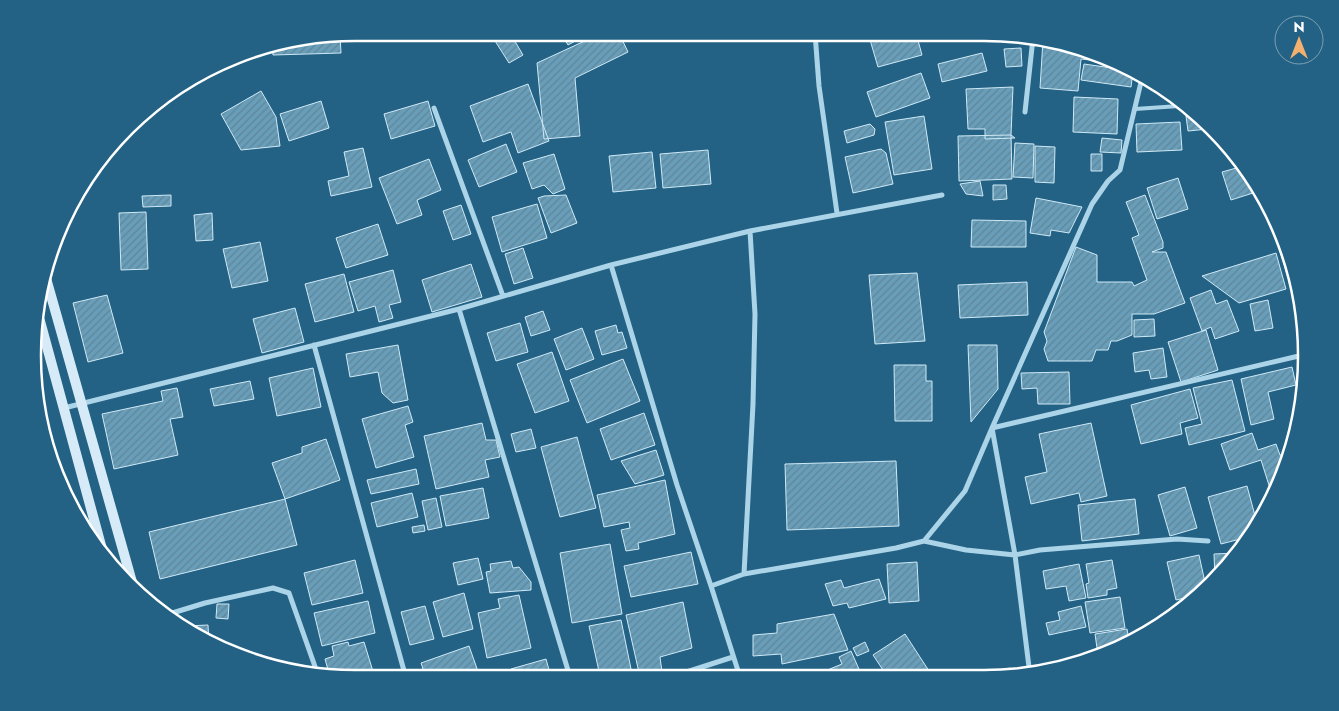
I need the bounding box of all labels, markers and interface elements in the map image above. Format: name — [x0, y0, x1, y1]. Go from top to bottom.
north arrow — [1274, 15, 1324, 65]
text: N — [1293, 17, 1305, 37]

